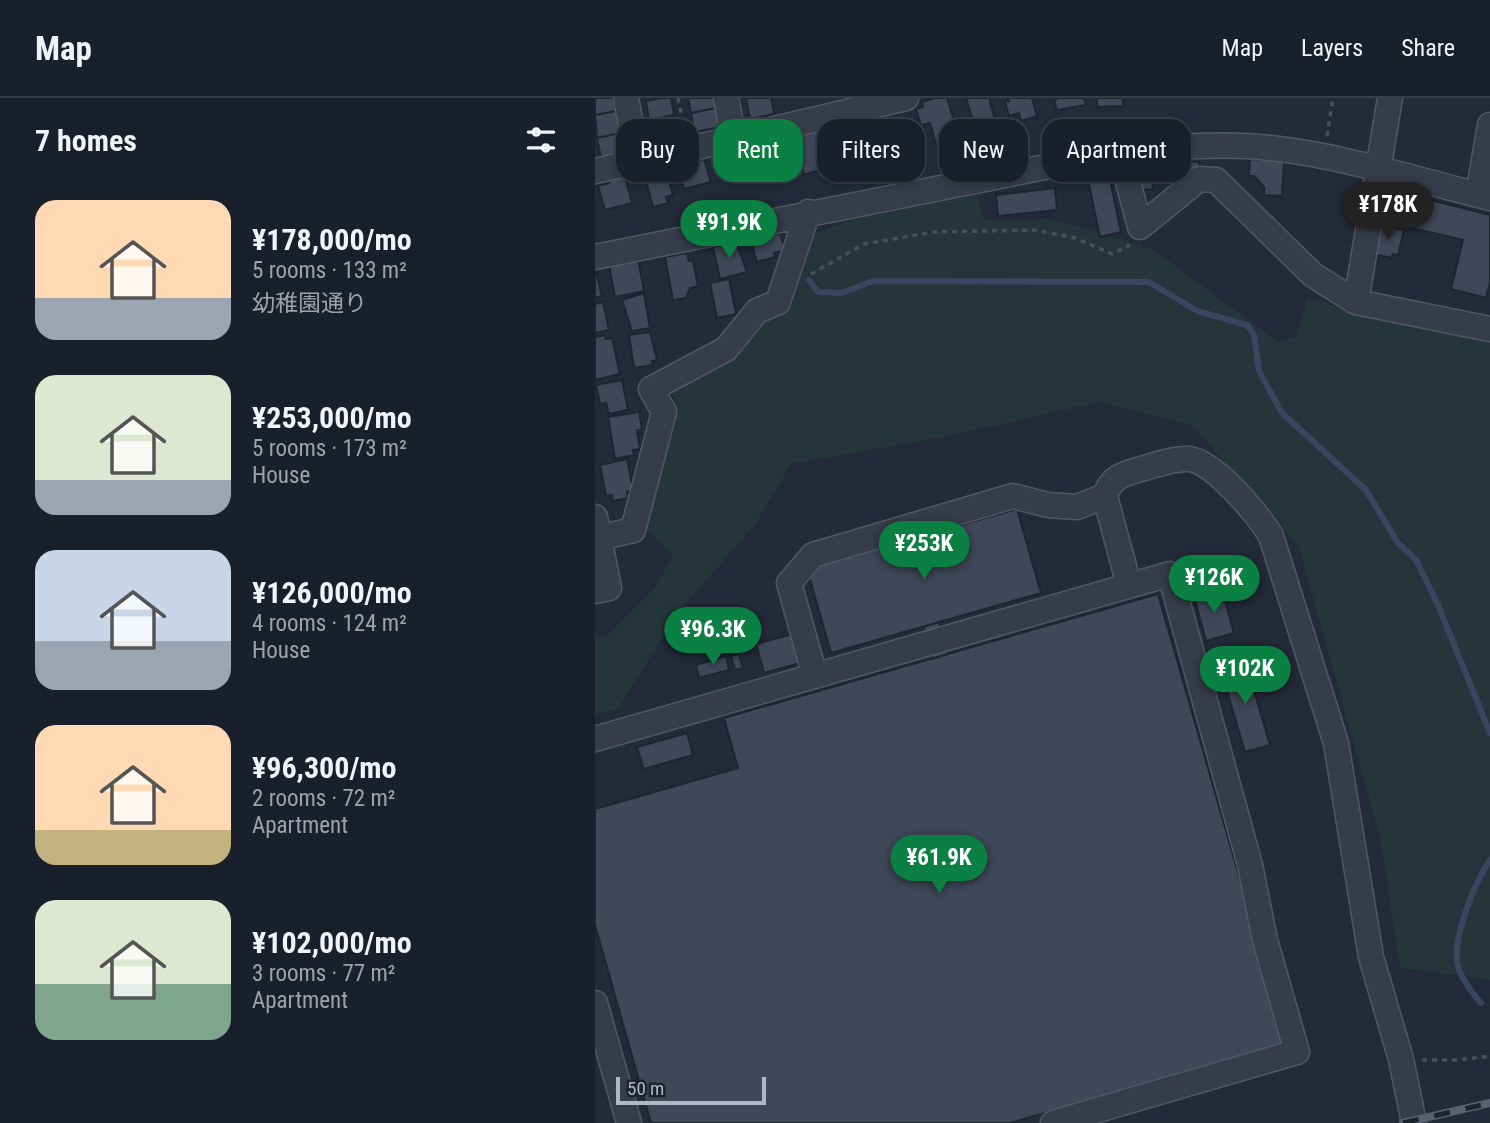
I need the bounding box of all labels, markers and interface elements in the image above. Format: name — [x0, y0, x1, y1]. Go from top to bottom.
text: Map — [35, 29, 92, 68]
text: Map — [1222, 34, 1263, 62]
text: Layers — [1301, 34, 1363, 62]
text: Share — [1401, 34, 1455, 62]
chip: Buy — [616, 119, 699, 182]
chip: Rent — [713, 119, 803, 182]
chip: Filters — [817, 119, 925, 182]
chip: New — [939, 119, 1028, 182]
chip: Apartment — [1042, 119, 1191, 182]
icon: filters — [522, 121, 560, 159]
text: 7 homes — [35, 123, 137, 158]
pin: ¥178K — [1339, 183, 1437, 242]
text: ¥178K — [1359, 191, 1417, 218]
pin: ¥91.9K — [672, 200, 786, 260]
text: ¥91.9K — [696, 209, 762, 236]
text: ¥178,000/mo — [252, 222, 412, 257]
icon: home — [91, 228, 175, 312]
text: 5 rooms · 133 m² — [252, 257, 407, 284]
text: 幼稚園通り — [252, 290, 367, 317]
text: ¥253,000/mo — [252, 400, 412, 435]
icon: home — [91, 403, 175, 487]
text: 5 rooms · 173 m² — [252, 435, 407, 462]
text: House — [252, 462, 310, 489]
pin: ¥253K — [875, 522, 973, 581]
text: ¥253K — [895, 530, 953, 557]
pin: ¥126K — [1165, 556, 1263, 615]
text: ¥126K — [1185, 564, 1243, 591]
text: ¥126,000/mo — [252, 575, 412, 610]
icon: home — [91, 578, 175, 662]
pin: ¥96.3K — [656, 608, 770, 667]
text: 4 rooms · 124 m² — [252, 610, 407, 637]
text: ¥96.3K — [680, 616, 746, 643]
text: House — [252, 637, 310, 664]
pin: ¥102K — [1196, 646, 1294, 706]
text: ¥102K — [1216, 655, 1274, 682]
text: ¥96,300/mo — [252, 750, 397, 785]
icon: home — [91, 753, 175, 837]
text: 2 rooms · 72 m² — [252, 785, 395, 812]
text: Apartment — [252, 812, 348, 839]
pin: ¥61.9K — [882, 836, 996, 895]
text: ¥61.9K — [906, 844, 972, 871]
text: ¥102,000/mo — [252, 925, 412, 960]
icon: home — [91, 928, 175, 1012]
text: 3 rooms · 77 m² — [252, 960, 395, 987]
text: Apartment — [252, 987, 348, 1014]
scale bar — [616, 1074, 767, 1106]
text: 50 m — [627, 1077, 664, 1100]

